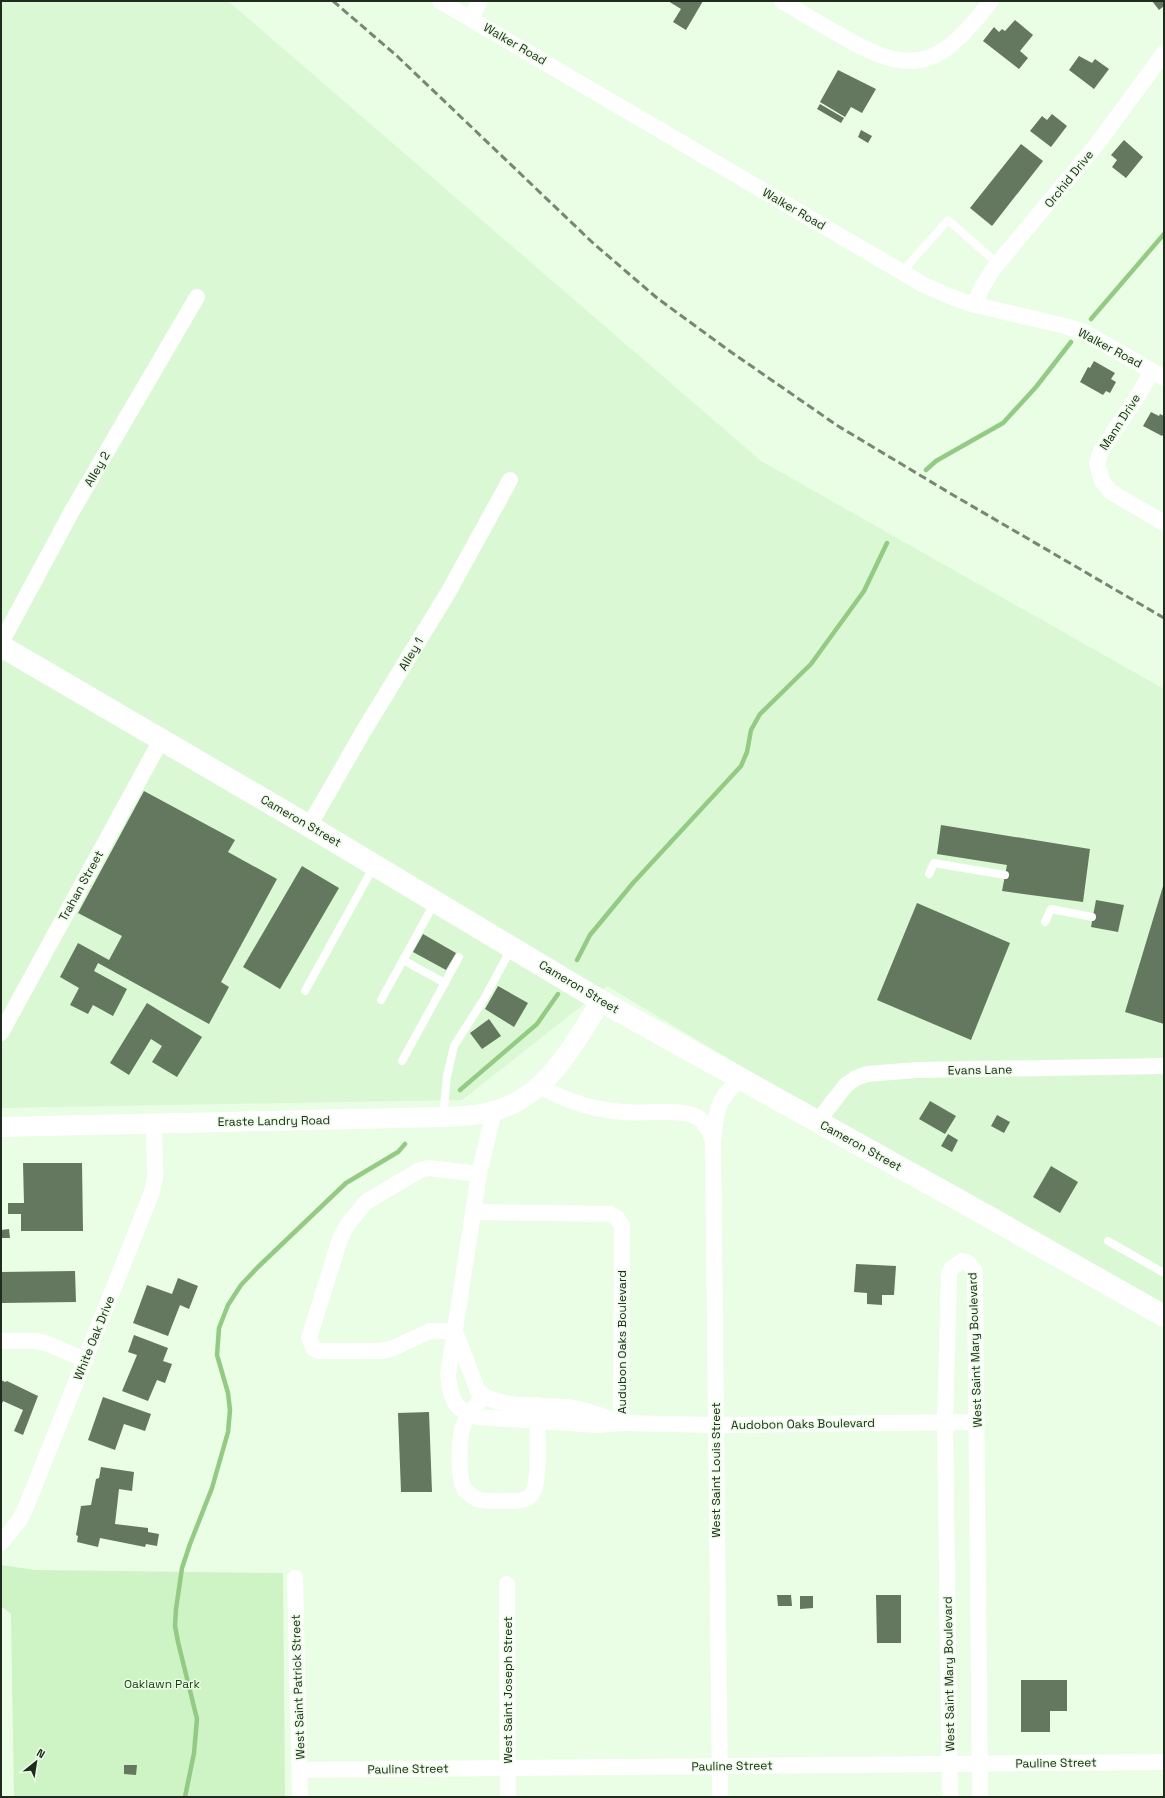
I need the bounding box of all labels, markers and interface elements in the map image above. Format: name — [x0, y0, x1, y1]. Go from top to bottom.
street label: Walker Road — [480, 19, 550, 69]
street label: Orchid Drive — [1041, 147, 1097, 211]
street label: Walker Road — [759, 184, 829, 234]
street label: Walker Road — [1075, 324, 1145, 372]
street label: Mann Drive — [1096, 391, 1144, 453]
street label: Alley 2 — [81, 448, 113, 490]
street label: Alley 1 — [395, 634, 427, 674]
street label: Cameron Street — [258, 791, 344, 851]
street label: Trahan Street — [55, 848, 107, 924]
street label: Cameron Street — [536, 957, 622, 1017]
street label: Evans Lane — [948, 1061, 1012, 1079]
street label: Eraste Landry Road — [218, 1112, 330, 1130]
street label: Cameron Street — [817, 1117, 905, 1175]
street label: Audubon Oaks Boulevard — [614, 1270, 630, 1414]
street label: West Saint Mary Boulevard — [964, 1272, 986, 1428]
street label: White Oak Drive — [70, 1294, 118, 1382]
street label: West Saint Louis Street — [708, 1402, 724, 1538]
street label: Audobon Oaks Boulevard — [731, 1415, 875, 1433]
street label: West Saint Mary Boulevard — [940, 1596, 958, 1752]
street label: West Saint Patrick Street — [287, 1614, 309, 1760]
street label: West Saint Joseph Street — [500, 1616, 516, 1764]
park label: Oaklawn Park — [124, 1676, 201, 1692]
north arrow — [16, 1742, 56, 1782]
text: N — [34, 1745, 48, 1761]
street label: Pauline Street — [1015, 1754, 1097, 1772]
street label: Pauline Street — [691, 1757, 773, 1775]
street label: Pauline Street — [367, 1760, 449, 1778]

